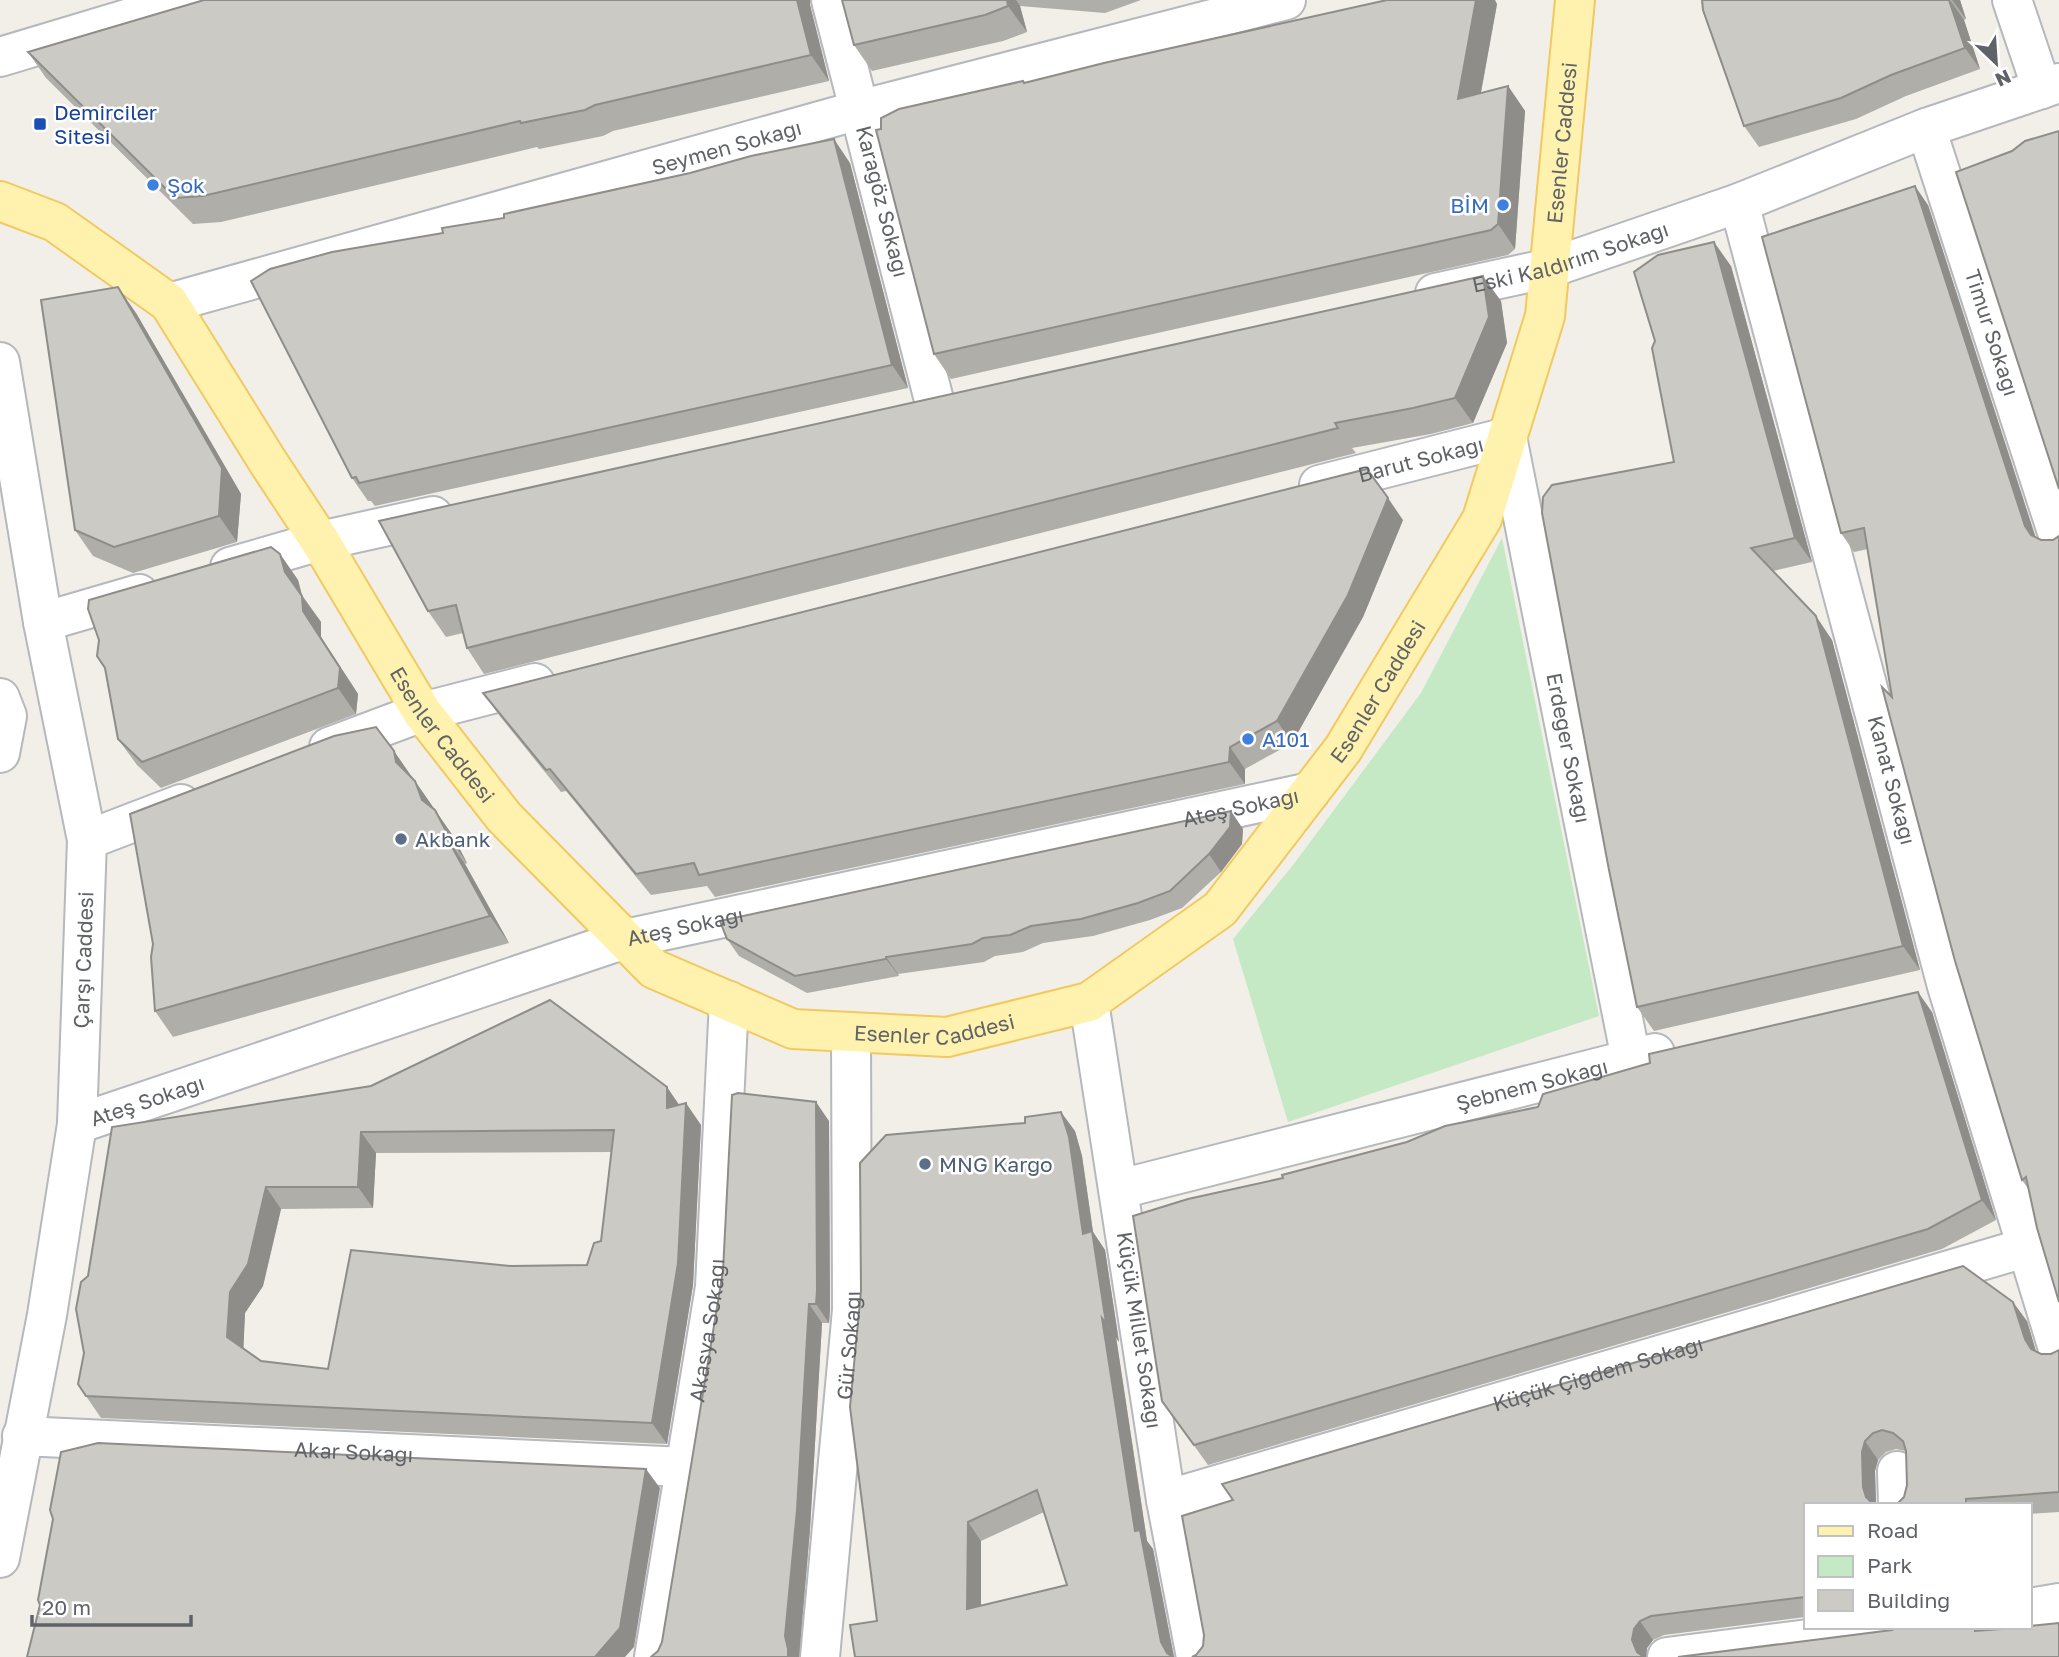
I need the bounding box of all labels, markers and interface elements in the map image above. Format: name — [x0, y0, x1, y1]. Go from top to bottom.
north arrow — [1961, 28, 2031, 98]
street label: Esenler Caddesi — [1541, 61, 1582, 225]
text: N — [1992, 65, 2015, 92]
place label: Demirciler Sitesi — [54, 99, 157, 149]
street label: Seymen Sokağı — [649, 114, 804, 180]
marker: Demirciler Sitesi — [32, 116, 48, 132]
street label: Karagöz Sokağı — [851, 123, 915, 280]
place label: Şok — [167, 172, 205, 198]
marker: Şok — [145, 177, 161, 193]
place label: BİM — [1450, 192, 1489, 218]
marker: BİM — [1495, 197, 1511, 213]
street label: Eski Kaldırım Sokağı — [1469, 215, 1672, 298]
street label: Timur Sokağı — [1960, 266, 2025, 399]
street label: Barut Sokağı — [1355, 431, 1486, 488]
street label: Esenler Caddesi — [1324, 615, 1431, 768]
street label: Esenler Caddesi — [385, 662, 501, 808]
street label: Erdeğer Sokağı — [1541, 670, 1597, 825]
street label: Kanat Sokağı — [1863, 713, 1922, 847]
place label: A101 — [1262, 726, 1309, 752]
marker: A101 — [1240, 731, 1256, 747]
street label: Ateş Sokağı — [1180, 782, 1301, 832]
place label: Akbank — [415, 826, 491, 852]
marker: Akbank — [393, 831, 409, 847]
street label: Çarşı Caddesi — [68, 891, 98, 1029]
street label: Ateş Sokağı — [625, 901, 746, 951]
street label: Esenler Caddesi — [853, 1008, 1017, 1050]
street label: Şebnem Sokağı — [1453, 1053, 1611, 1116]
street label: Ateş Sokağı — [87, 1069, 207, 1132]
place label: MNG Kargo — [939, 1151, 1053, 1177]
marker: MNG Kargo — [917, 1156, 933, 1172]
street label: Küçük Millet Sokağı — [1112, 1230, 1168, 1430]
street label: Akasya Sokağı — [683, 1258, 729, 1404]
street label: Gür Sokağı — [831, 1291, 865, 1401]
street label: Küçük Çiğdem Sokağı — [1490, 1330, 1706, 1416]
street label: Akar Sokağı — [293, 1436, 414, 1467]
legend — [1804, 1503, 2031, 1629]
text: Road — [1867, 1517, 1918, 1543]
text: Park — [1867, 1552, 1913, 1578]
scale bar — [32, 1584, 191, 1628]
text: Building — [1867, 1587, 1950, 1613]
text: 20 m — [42, 1594, 91, 1620]

